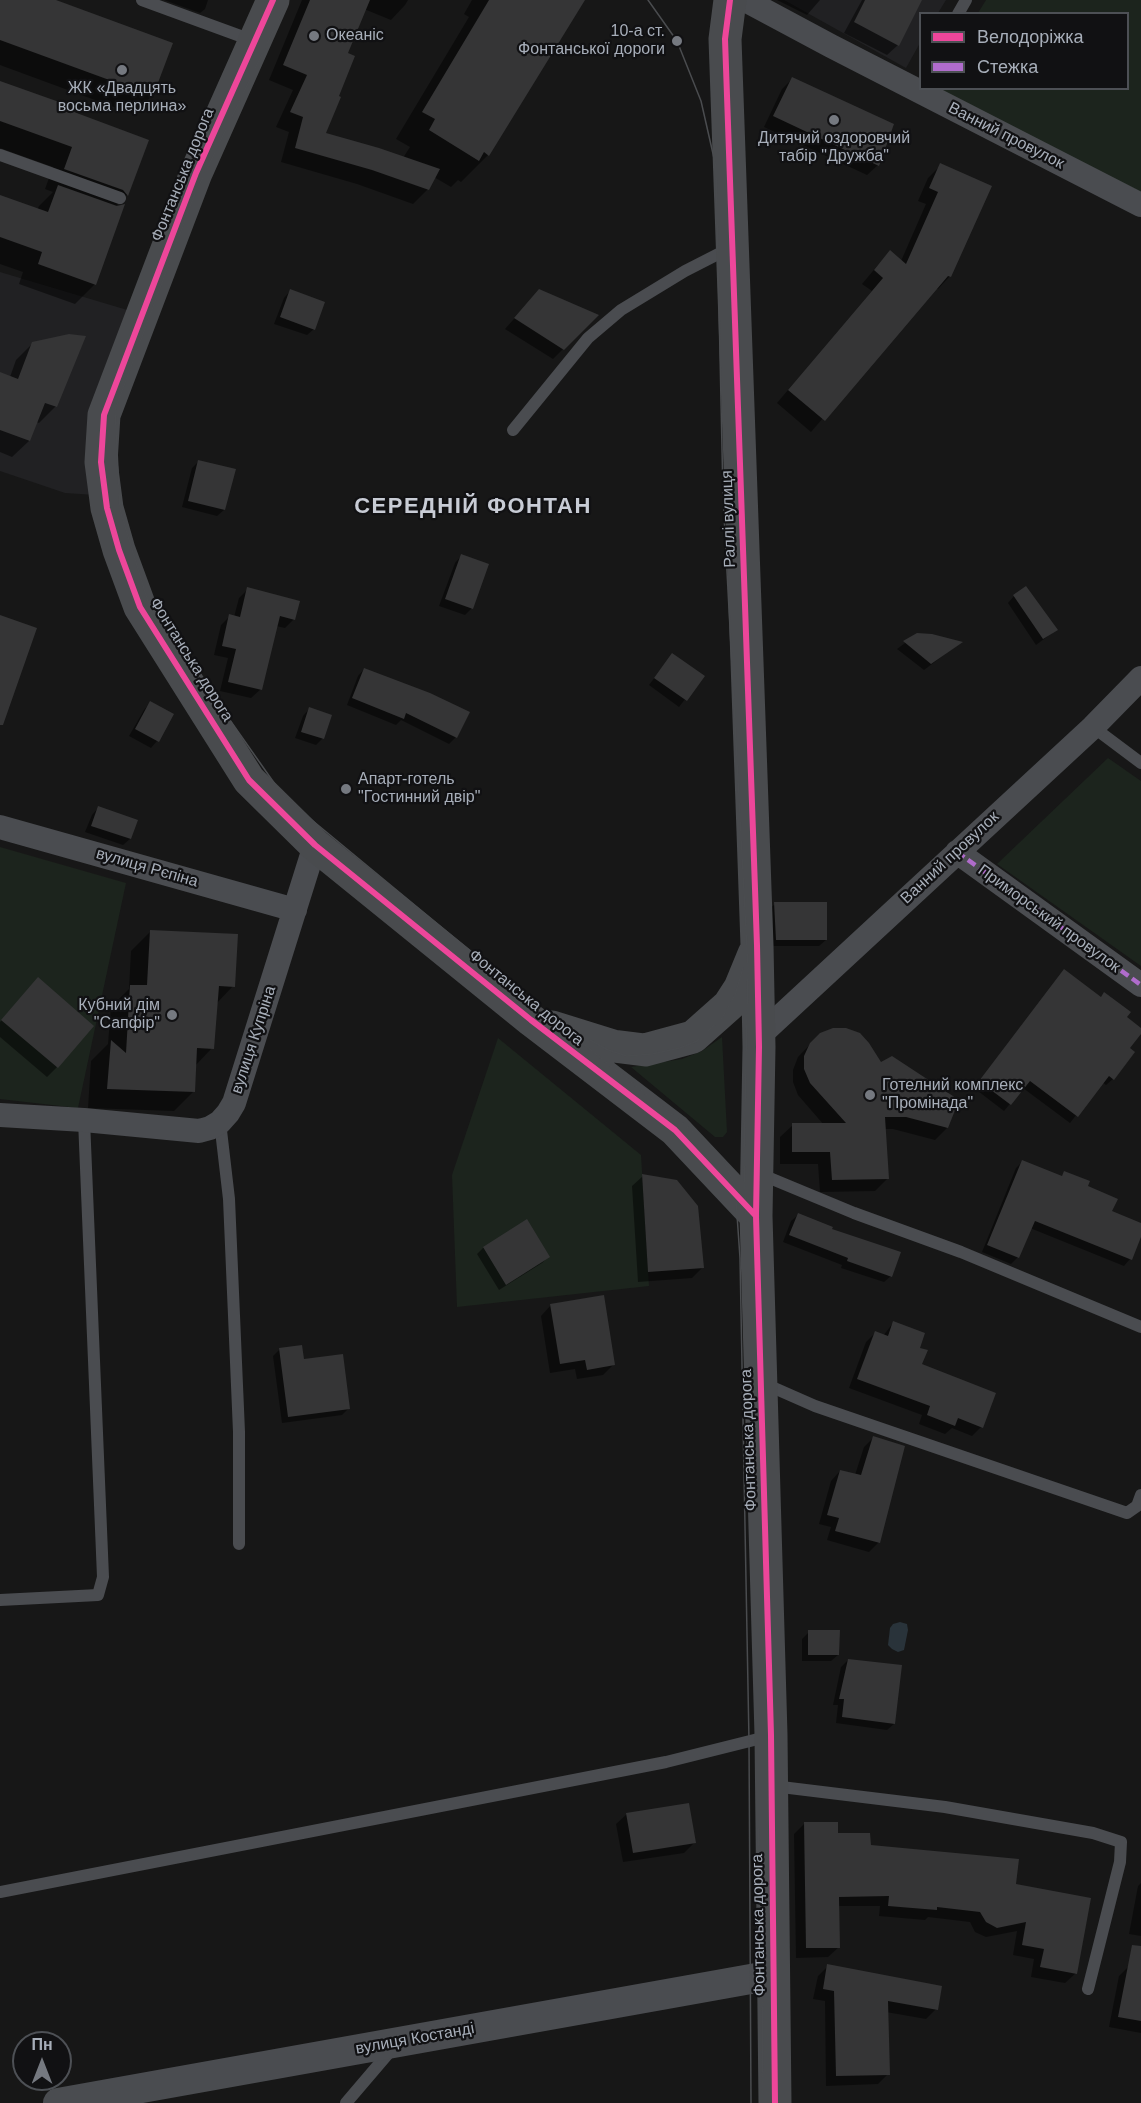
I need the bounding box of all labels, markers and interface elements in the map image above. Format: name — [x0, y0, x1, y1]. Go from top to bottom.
legend — [919, 12, 1129, 90]
place label: 10-а ст. Фонтанської дороги — [518, 22, 665, 60]
place label: Океаніс — [326, 26, 384, 46]
text: Велодоріжка — [977, 27, 1084, 47]
marker: Океаніс — [307, 29, 321, 43]
marker: 10-а ст. Фонтанської дороги — [670, 34, 684, 48]
text: Стежка — [977, 57, 1038, 77]
marker: ЖК «Двадцять восьма перлина» — [115, 63, 129, 77]
place label: ЖК «Двадцять восьма перлина» — [58, 79, 186, 117]
street label: Ванний провулок — [945, 99, 1067, 173]
street label: Фонтанська дорога — [147, 105, 219, 245]
marker: Дитячий оздоровчий табір "Дружба" — [827, 113, 841, 127]
place label: Дитячий оздоровчий табір "Дружба" — [758, 129, 910, 167]
street label: Раллі вулиця — [718, 470, 740, 568]
district label: СЕРЕДНІЙ ФОНТАН — [354, 494, 592, 520]
street label: Фонтанська дорога — [145, 595, 237, 725]
place label: Апарт-готель "Гостинний двір" — [358, 770, 480, 808]
marker: Апарт-готель "Гостинний двір" — [339, 782, 353, 796]
street label: Ванний провулок — [897, 808, 1003, 908]
street label: вулиця Рєпіна — [94, 844, 200, 892]
street label: Приморський провулок — [974, 861, 1124, 977]
street label: Фонтанська дорога — [465, 946, 587, 1050]
street label: вулиця Купріна — [227, 984, 281, 1096]
place label: Кубний дім "Сапфір" — [78, 996, 160, 1034]
marker: Кубний дім "Сапфір" — [165, 1008, 179, 1022]
place label: Готелний комплекс "Промінада" — [882, 1076, 1023, 1114]
marker: Готелний комплекс "Промінада" — [863, 1088, 877, 1102]
street label: Фонтанська дорога — [737, 1369, 761, 1511]
street label: Фонтанська дорога — [748, 1854, 770, 1996]
street label: вулиця Костанді — [354, 2019, 476, 2059]
north arrow — [12, 2031, 72, 2091]
text: Пн — [31, 2036, 53, 2053]

